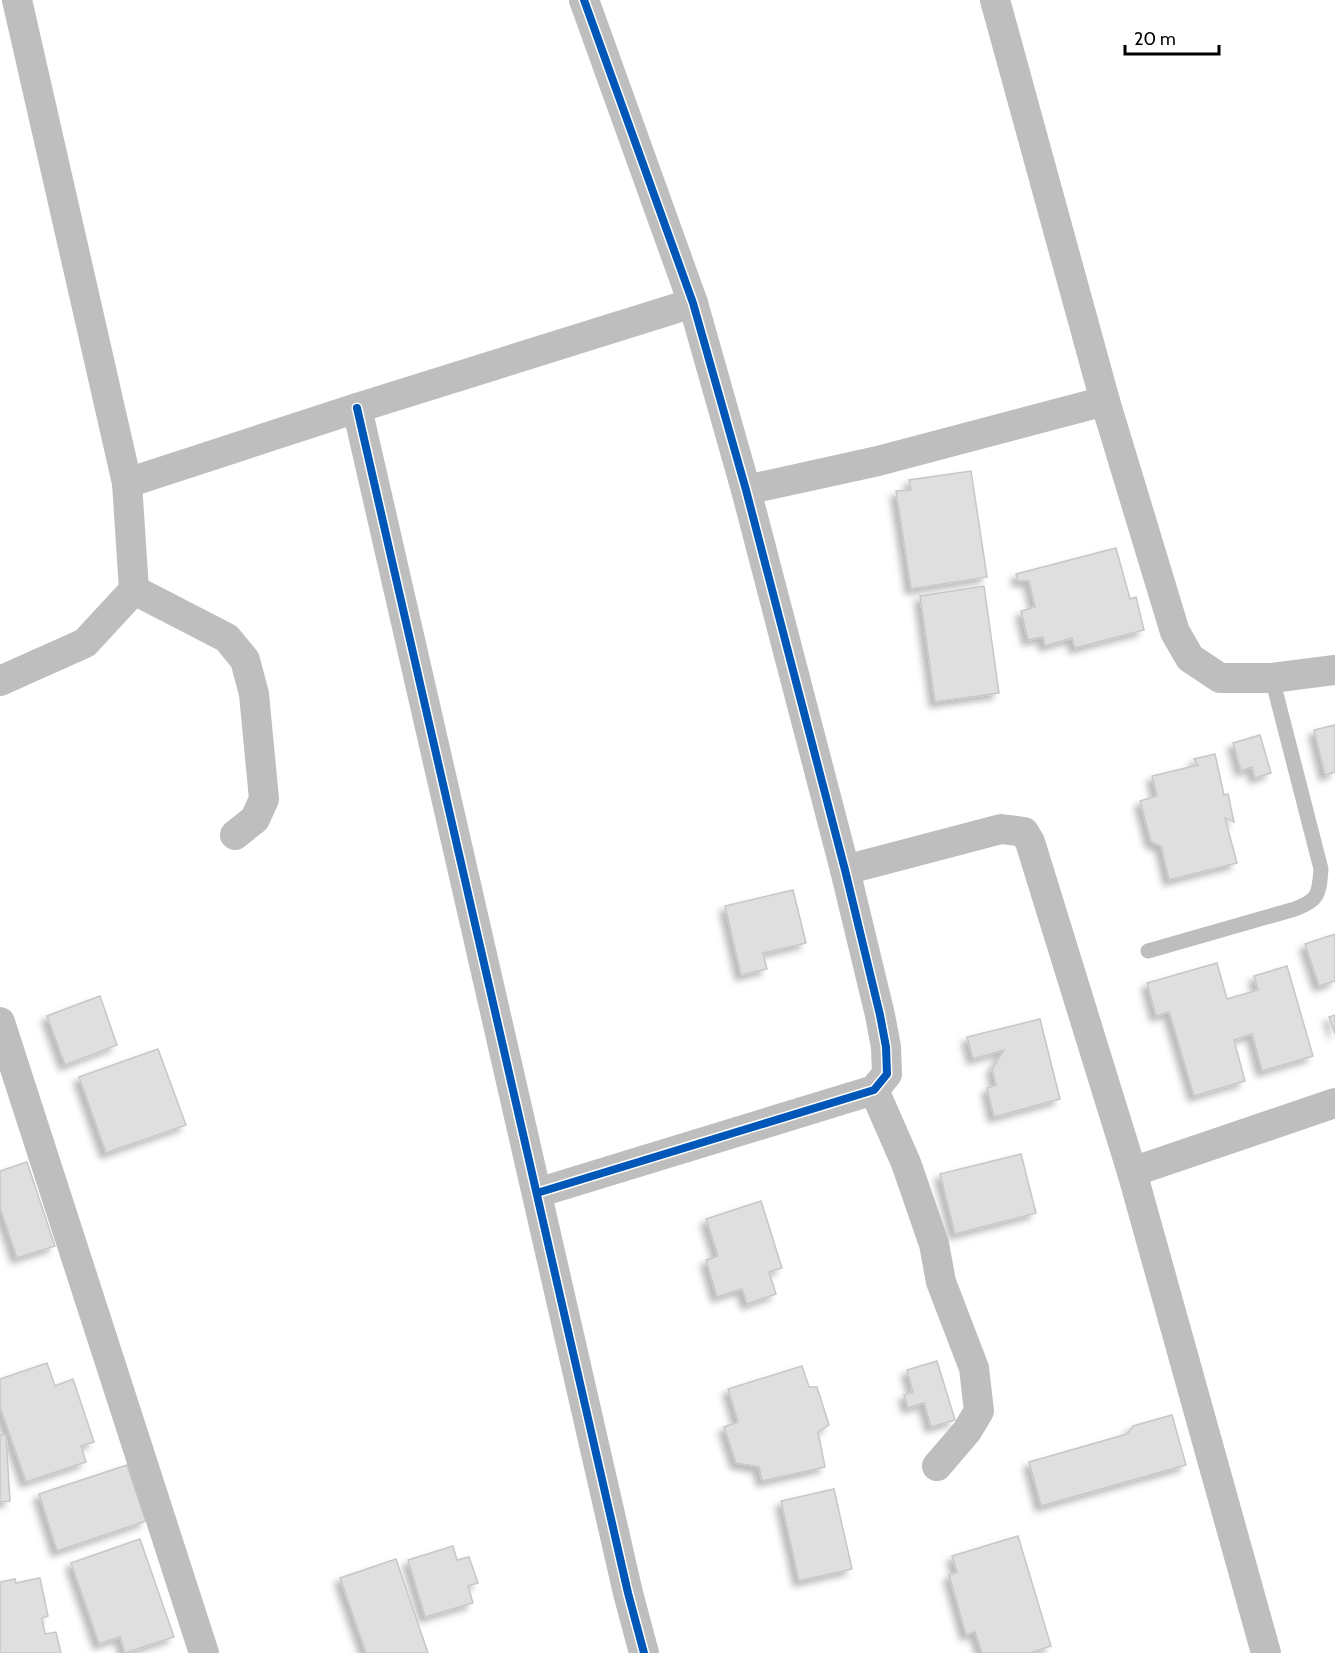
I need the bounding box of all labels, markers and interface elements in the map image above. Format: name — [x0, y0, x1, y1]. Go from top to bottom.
scale bar — [1125, 18, 1220, 56]
text: 20 m — [1134, 28, 1176, 50]

